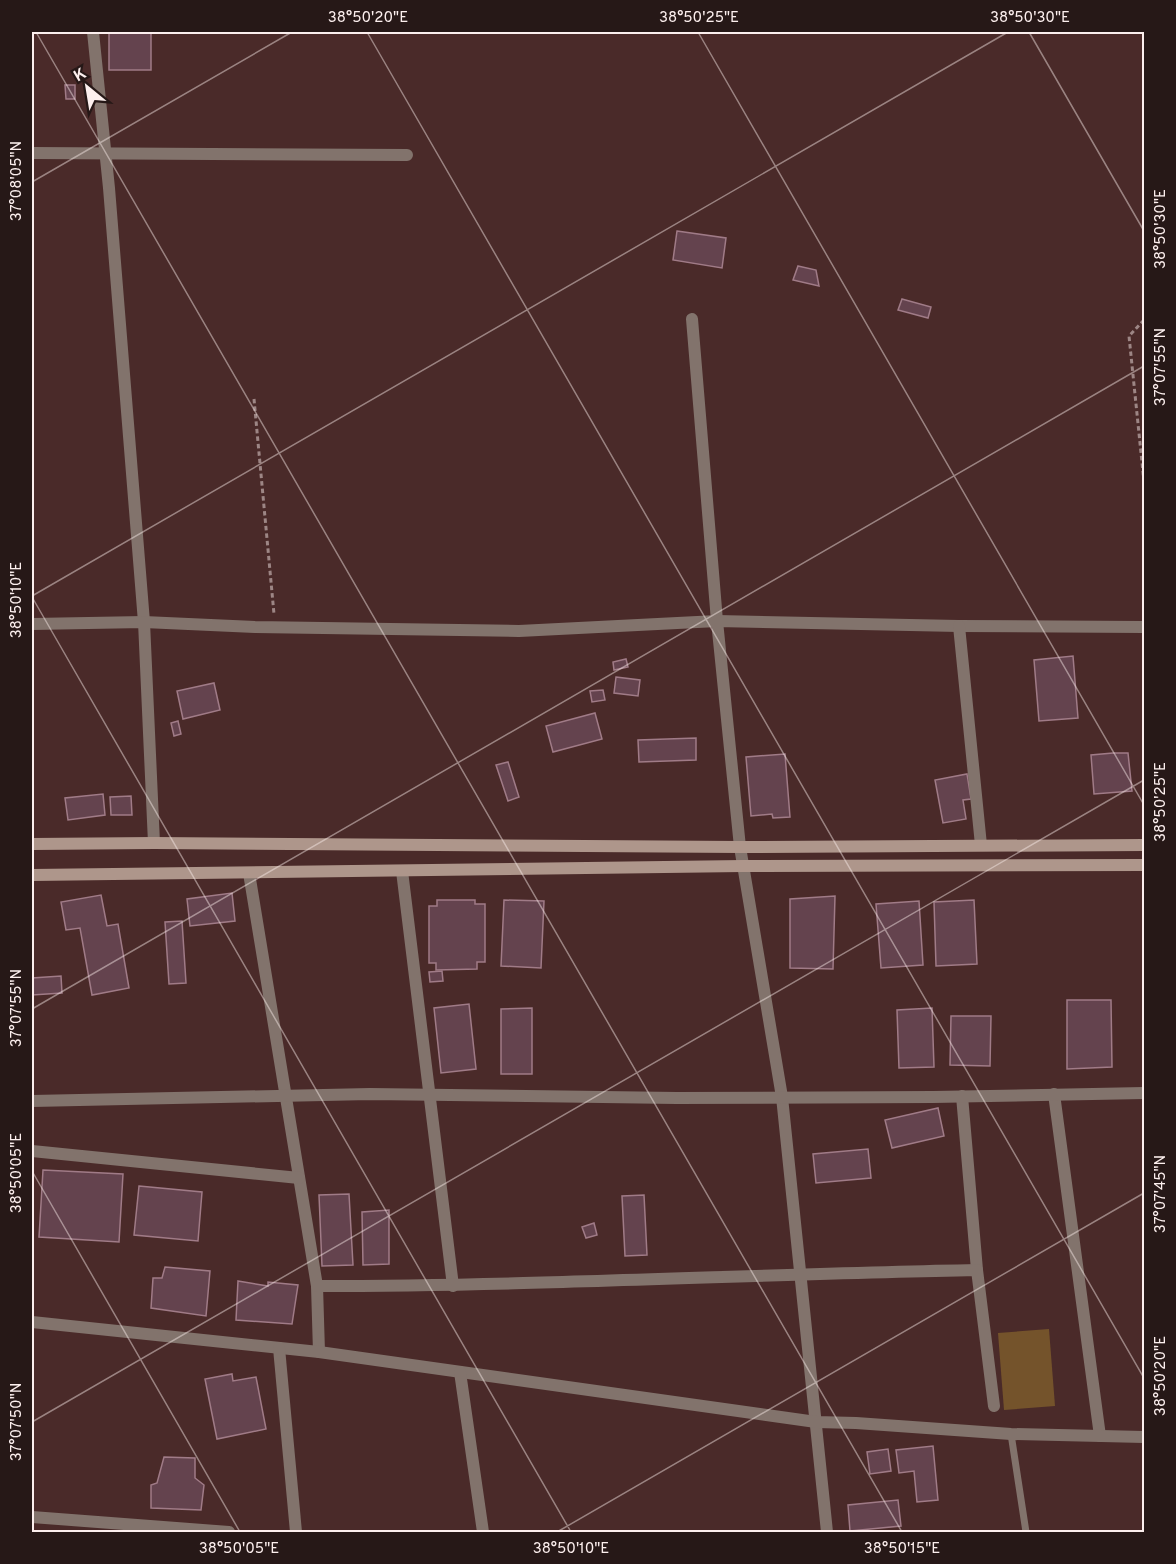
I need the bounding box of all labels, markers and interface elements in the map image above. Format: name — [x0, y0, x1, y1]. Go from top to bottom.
text: 38°50'20"E — [328, 9, 408, 28]
text: 38°50'25"E — [659, 9, 739, 28]
text: 38°50'30"E — [990, 9, 1070, 28]
north arrow — [57, 57, 117, 117]
text: K — [71, 64, 90, 87]
text: 37°08'05"N — [8, 141, 27, 221]
text: 38°50'30"E — [1152, 189, 1171, 269]
text: 37°07'55"N — [1152, 328, 1171, 406]
text: 38°50'10"E — [8, 562, 27, 638]
text: 38°50'25"E — [1152, 762, 1171, 842]
text: 37°07'55"N — [8, 969, 27, 1047]
text: 38°50'05"E — [8, 1133, 27, 1213]
text: 37°07'45"N — [1152, 1155, 1171, 1233]
text: 38°50'20"E — [1152, 1336, 1171, 1416]
text: 37°07'50"N — [8, 1383, 27, 1461]
text: 38°50'05"E — [199, 1540, 279, 1559]
text: 38°50'10"E — [533, 1540, 609, 1559]
text: 38°50'15"E — [864, 1540, 940, 1559]

